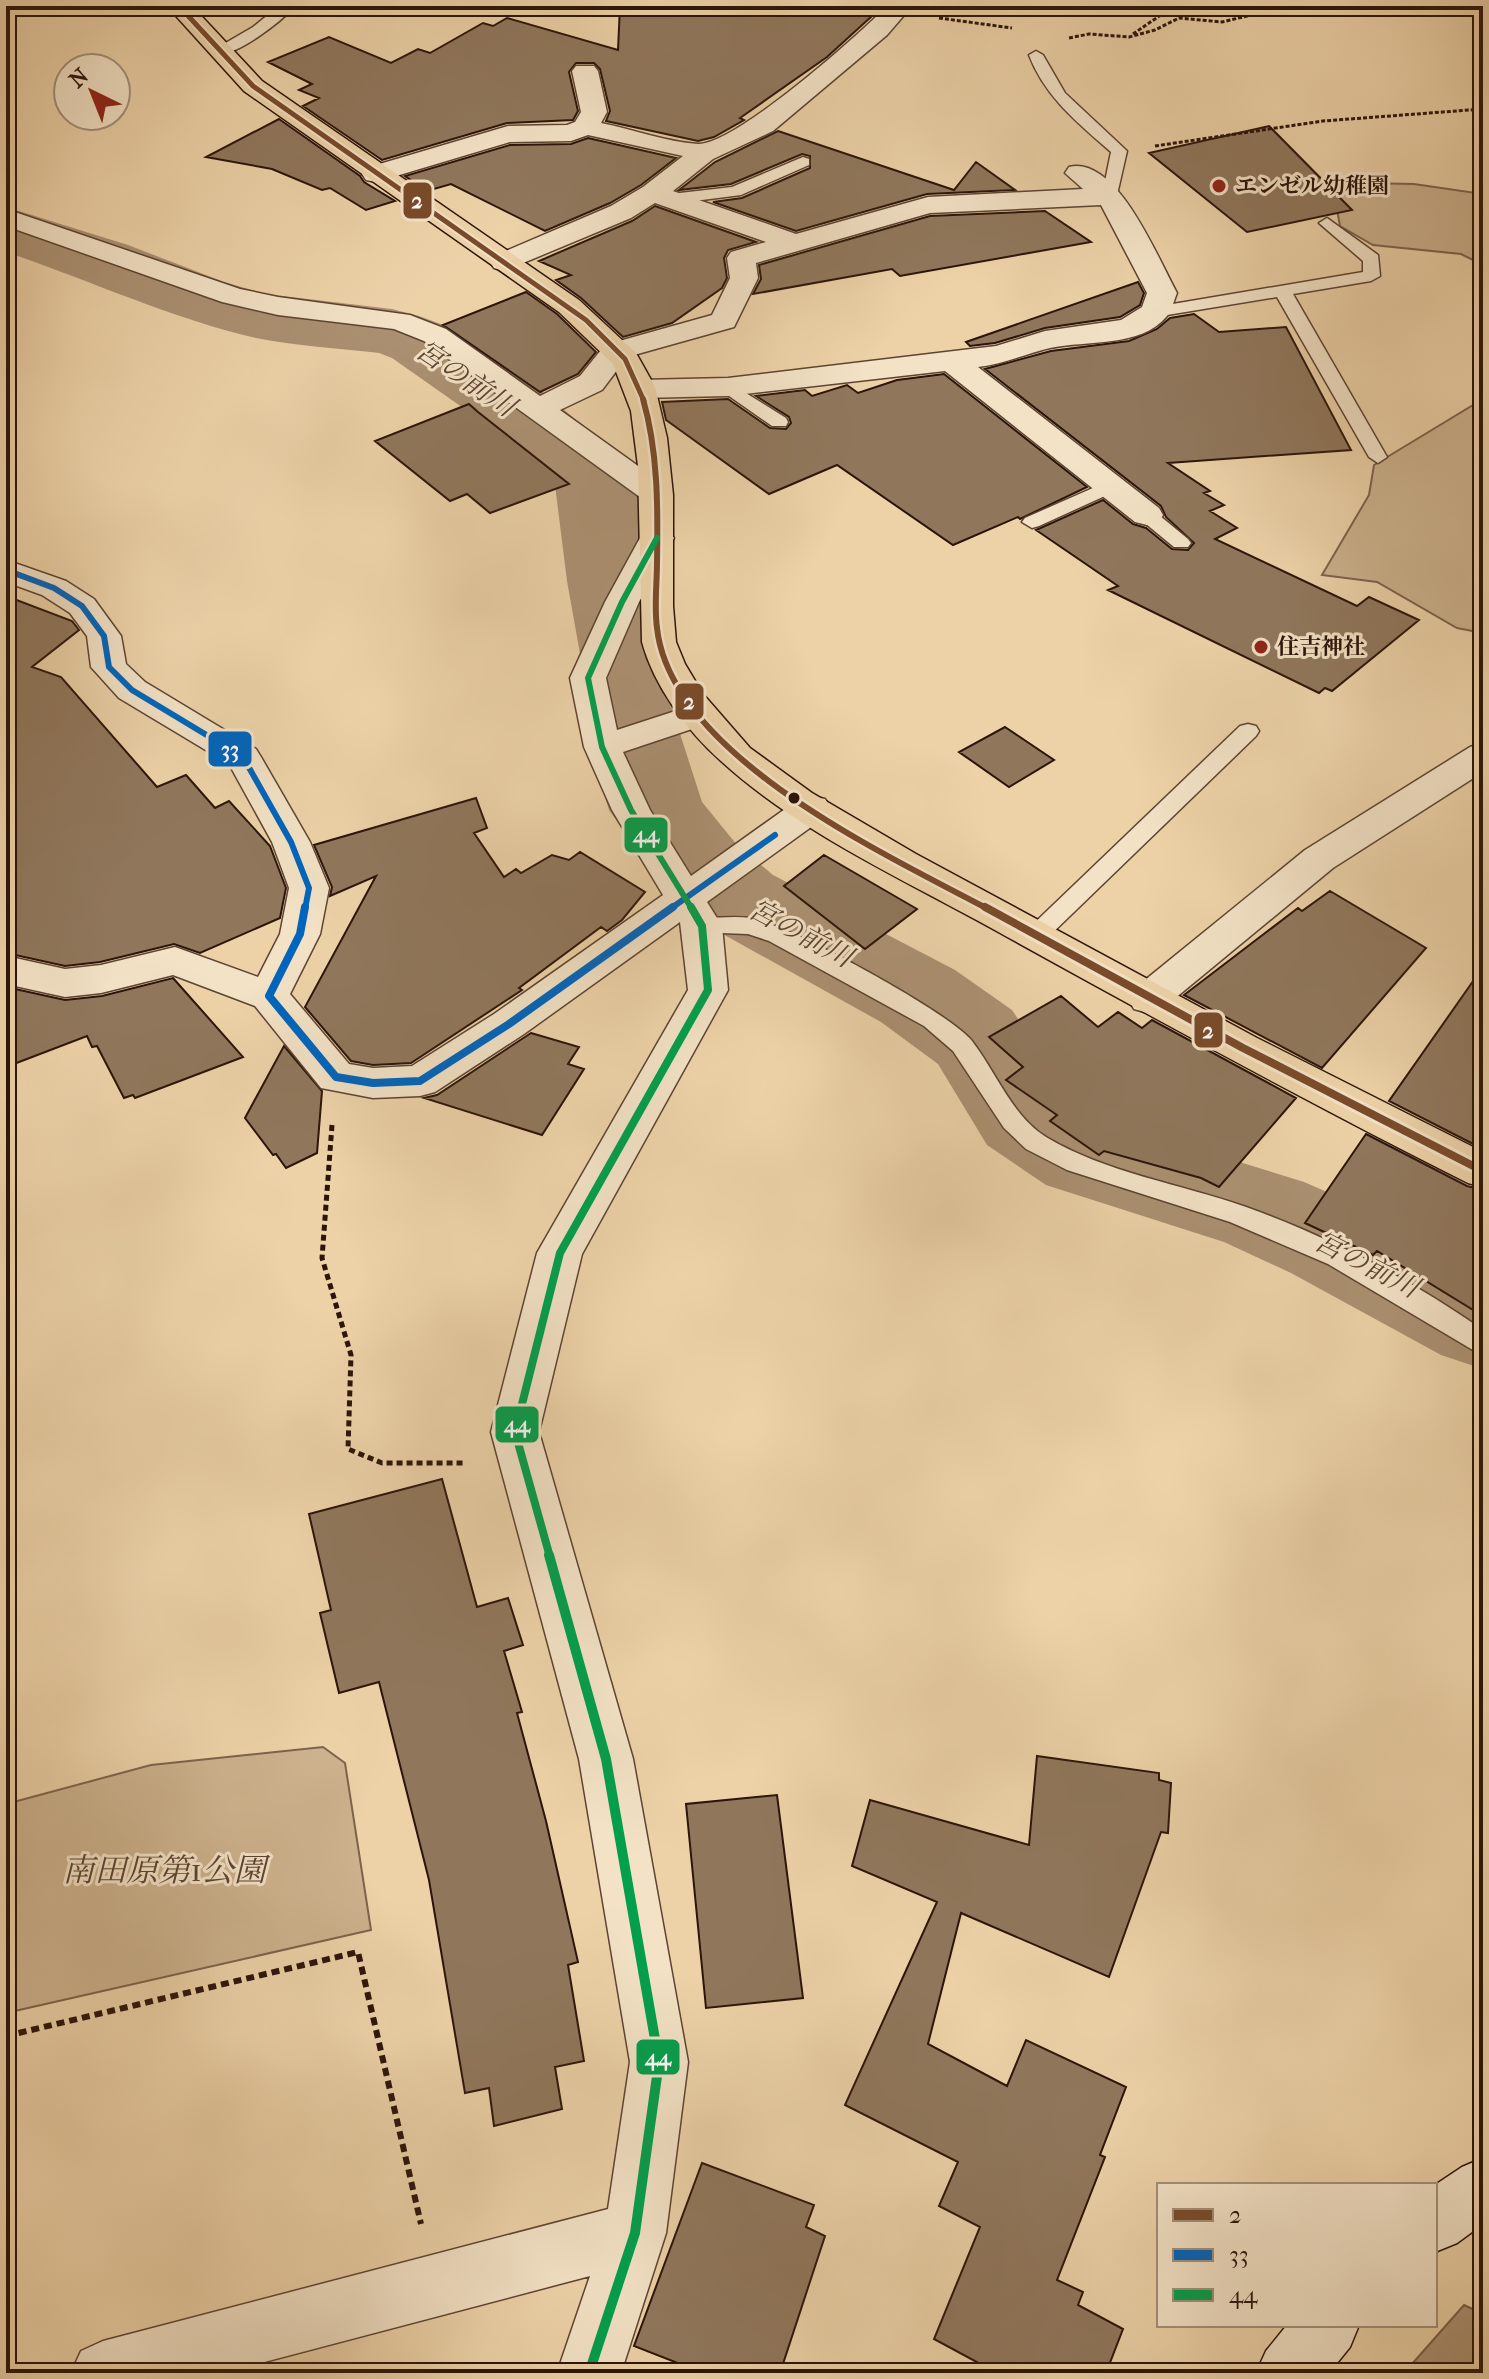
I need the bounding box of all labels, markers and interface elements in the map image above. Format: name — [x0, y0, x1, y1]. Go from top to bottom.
north arrow — [52, 52, 132, 132]
text: N — [64, 63, 94, 93]
place label: エンゼル幼稚園 — [1235, 173, 1389, 199]
marker: エンゼル幼稚園 — [1210, 177, 1228, 195]
line badge: 2 — [402, 181, 433, 220]
text: 2 — [411, 188, 423, 214]
water label: 宮の前川 — [410, 333, 524, 425]
place label: 住吉神社 — [1277, 634, 1365, 660]
marker: 住吉神社 — [1252, 638, 1270, 656]
line badge: 2 — [674, 682, 705, 721]
text: 2 — [683, 689, 695, 715]
line badge: 33 — [207, 730, 253, 768]
text: 33 — [221, 737, 239, 763]
unlabelled marker — [786, 790, 802, 806]
line badge: 44 — [623, 816, 669, 854]
text: 44 — [632, 822, 660, 848]
water label: 宮の前川 — [744, 892, 861, 975]
line badge: 2 — [1193, 1011, 1224, 1049]
text: 2 — [1202, 1018, 1214, 1044]
water label: 宮の前川 — [1310, 1224, 1427, 1305]
line badge: 44 — [494, 1405, 540, 1444]
text: 44 — [503, 1412, 531, 1438]
park label: 南田原第1公園 — [62, 1852, 271, 1889]
line badge: 44 — [635, 2038, 681, 2076]
text: 44 — [644, 2045, 672, 2071]
legend — [1157, 2183, 1437, 2327]
text: 2 — [1229, 2201, 1241, 2229]
text: 33 — [1229, 2241, 1249, 2269]
text: 44 — [1229, 2281, 1258, 2309]

